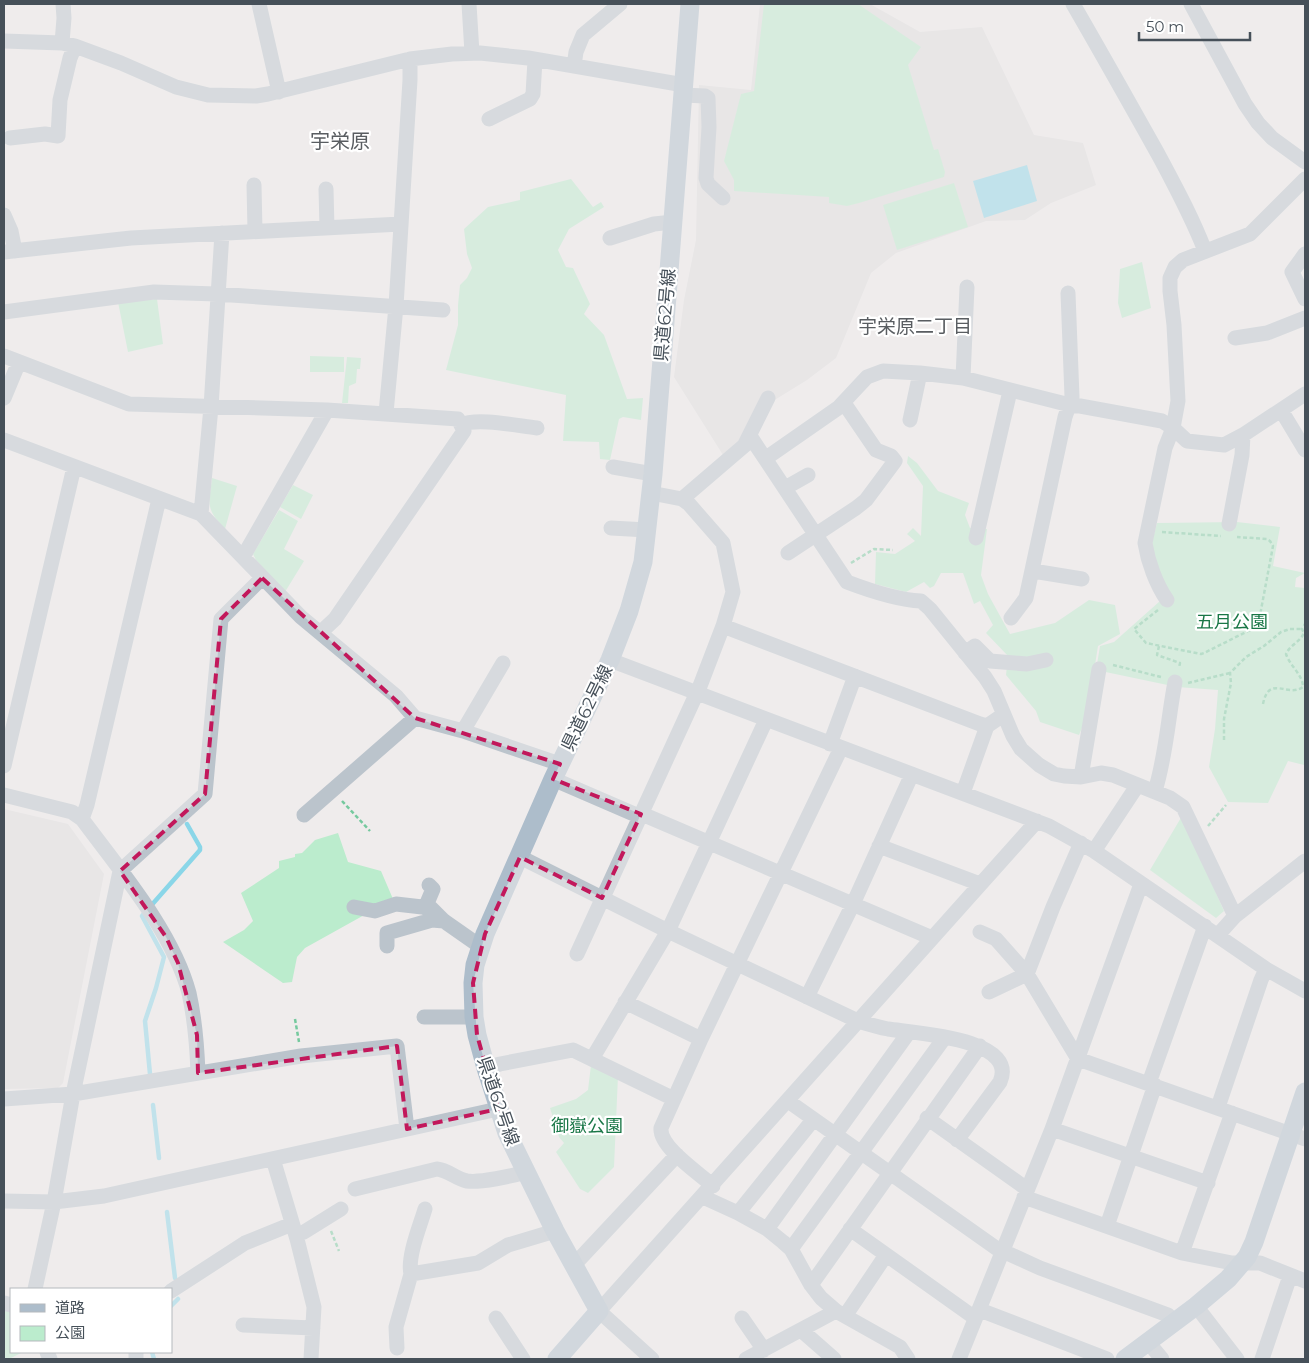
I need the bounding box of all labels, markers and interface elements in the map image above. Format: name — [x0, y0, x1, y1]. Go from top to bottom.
scale bar — [1139, 10, 1250, 42]
text: 50 m — [1146, 17, 1184, 36]
district label: 宇栄原 — [310, 129, 370, 153]
street label: 県道62号線 — [650, 268, 680, 362]
district label: 宇栄原二丁目 — [858, 315, 972, 338]
park label: 五月公園 — [1196, 611, 1268, 633]
street label: 県道62号線 — [557, 661, 617, 755]
street label: 県道62号線 — [472, 1053, 524, 1149]
park label: 御嶽公園 — [551, 1115, 623, 1137]
legend — [10, 1288, 172, 1353]
text: 道路 — [55, 1298, 85, 1317]
text: 公園 — [55, 1323, 85, 1342]

